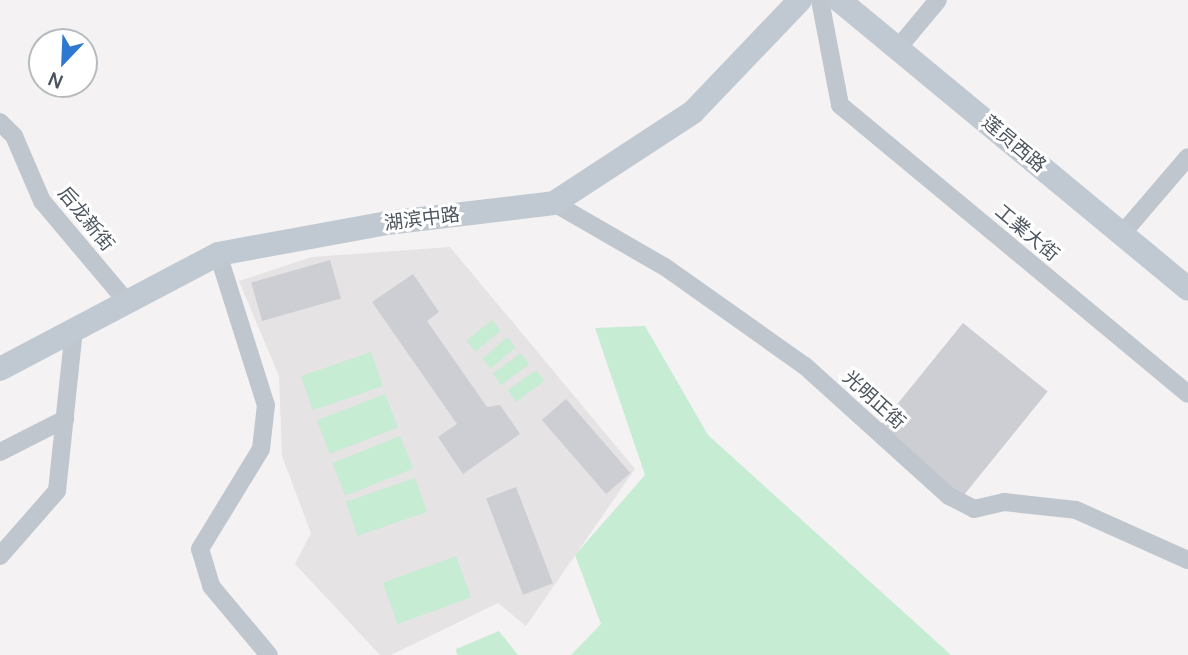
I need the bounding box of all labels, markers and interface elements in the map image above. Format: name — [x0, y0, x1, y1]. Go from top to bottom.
north arrow — [28, 28, 98, 98]
text: N — [44, 66, 67, 95]
street label: 莲员西路 — [978, 111, 1050, 177]
street label: 后龙新街 — [53, 182, 119, 256]
street label: 工業大街 — [991, 200, 1063, 266]
street label: 湖滨中路 — [383, 203, 461, 235]
street label: 光明正街 — [838, 366, 910, 434]

